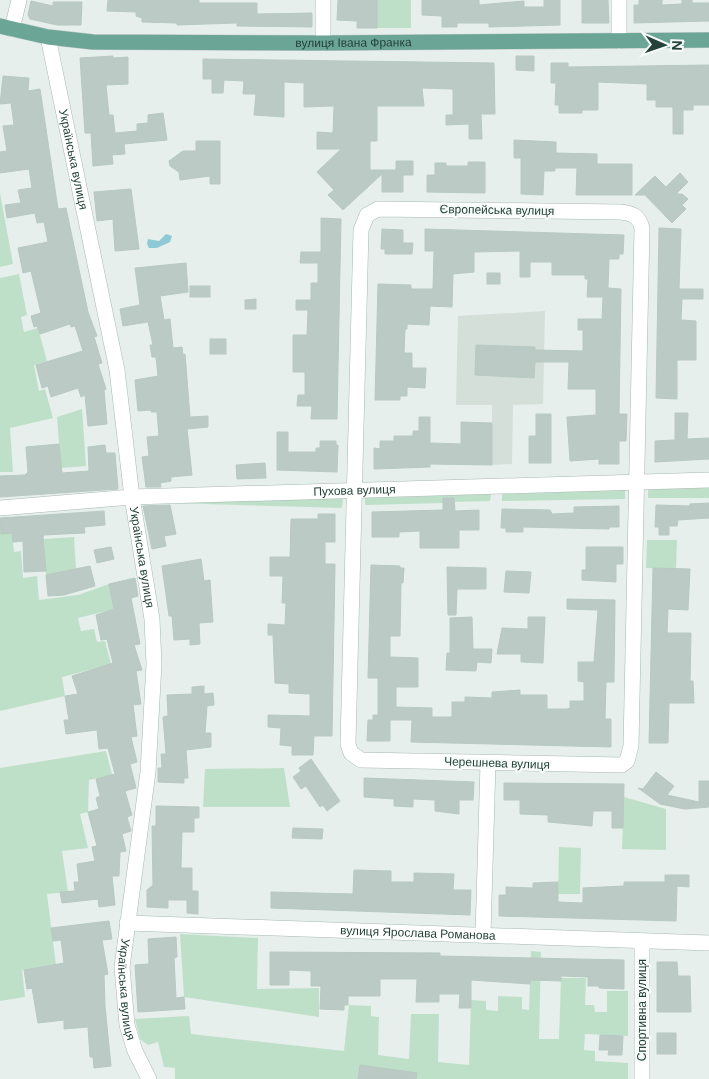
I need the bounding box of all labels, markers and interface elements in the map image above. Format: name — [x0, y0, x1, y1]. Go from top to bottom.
north arrow — [639, 20, 689, 70]
street label: вулиця Івана Франка — [295, 34, 412, 51]
text: N — [668, 40, 686, 51]
street label: Українська вулиця — [55, 108, 92, 211]
street label: Європейська вулиця — [439, 201, 555, 219]
street label: Пухова вулиця — [313, 481, 396, 500]
street label: Українська вулиця — [126, 505, 158, 609]
street label: Черешнева вулиця — [444, 753, 550, 773]
street label: вулиця Ярослава Романова — [340, 922, 496, 944]
street label: Українська вулиця — [114, 938, 139, 1042]
street label: Спортивна вулиця — [634, 959, 650, 1061]

